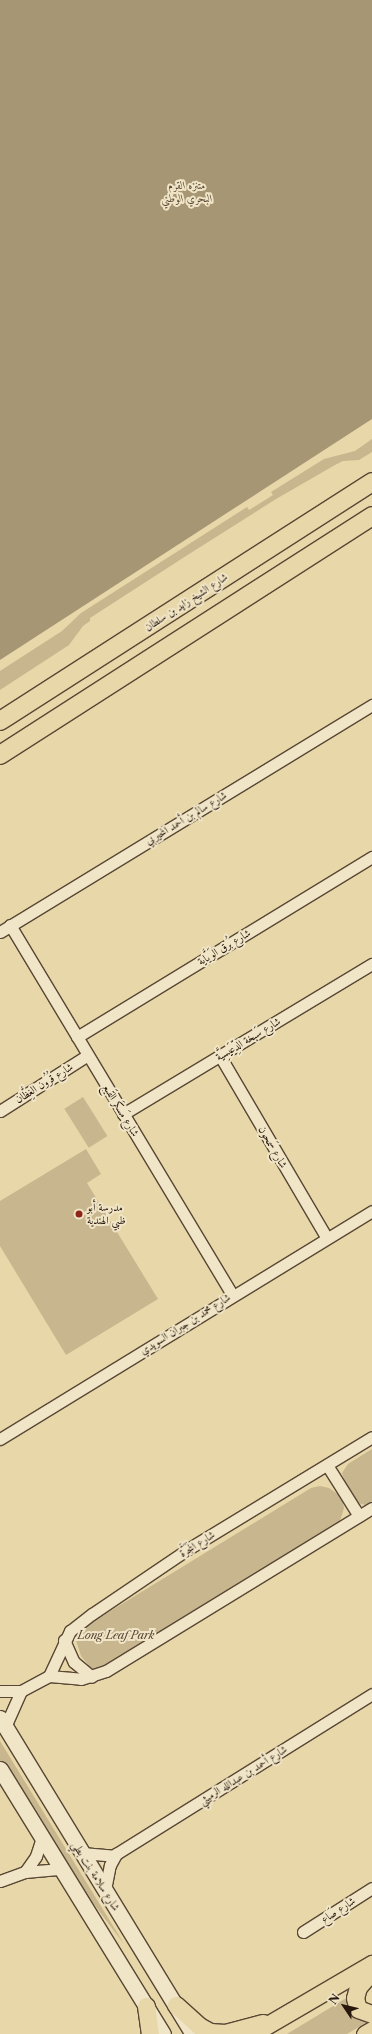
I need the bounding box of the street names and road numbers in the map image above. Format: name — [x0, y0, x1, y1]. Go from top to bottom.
street label: شارع الشيخ زايد بن سلطان — [142, 570, 230, 634]
street label: شارع سالم بن أحمد المحيربي — [143, 788, 229, 848]
street label: شارع بُرق الوَيَّاية — [195, 926, 253, 968]
street label: شارع سَبخة الدِّعَيسِيَّة — [213, 1014, 283, 1064]
street label: شارع قُرُون الغِظَّان — [13, 1060, 75, 1106]
street label: شارع مَسكَر القَبع — [100, 1081, 142, 1139]
street label: شارع سَمحون — [256, 1124, 290, 1170]
street label: شارع محمد بن جبران السويدي — [137, 1291, 233, 1357]
street label: شارع المَجَرَّة — [177, 1528, 217, 1560]
street label: شارع أحمد بن عبدالله الرميثي — [197, 1743, 289, 1807]
street label: شارع سلامة بنت بطي — [69, 1839, 123, 1913]
street label: شارع صَاع — [318, 1894, 358, 1926]

